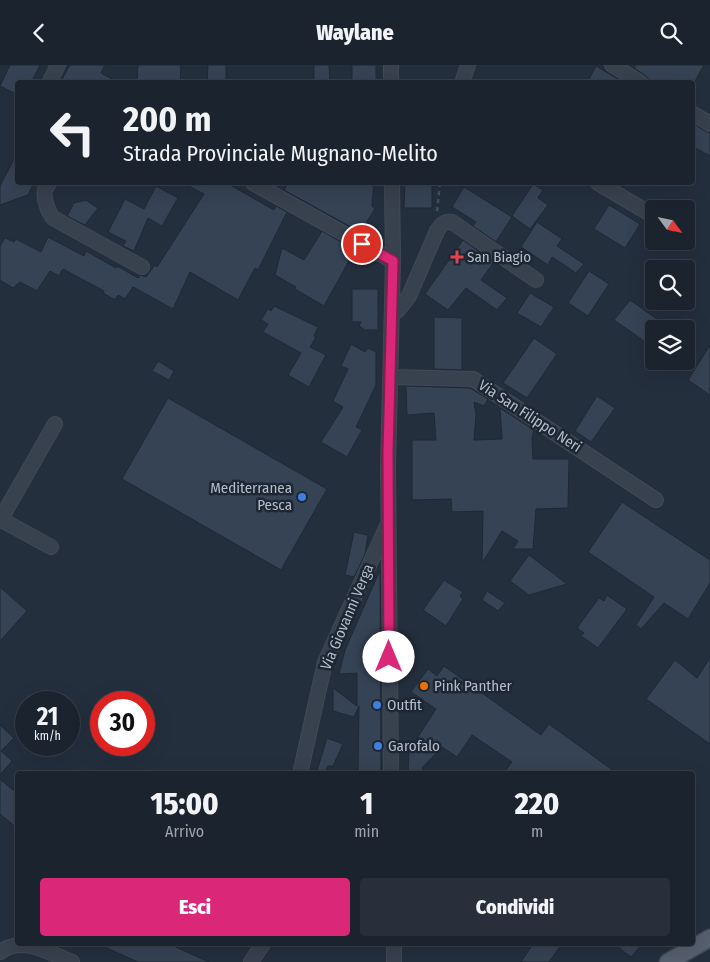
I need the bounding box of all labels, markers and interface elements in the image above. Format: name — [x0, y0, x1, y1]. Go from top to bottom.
icon: back — [25, 19, 53, 47]
text: Waylane — [316, 19, 394, 46]
icon: search — [657, 19, 685, 47]
text: 200 m — [123, 98, 211, 140]
icon: left — [40, 100, 105, 165]
text: Strada Provinciale Mugnano-Melito — [123, 140, 438, 167]
north arrow — [645, 200, 695, 250]
map controls — [645, 200, 695, 370]
pin — [341, 223, 383, 265]
icon: arrive — [348, 230, 376, 258]
place label: San Biagio — [467, 248, 531, 266]
marker: San Biagio — [451, 251, 463, 263]
button: search — [645, 260, 695, 310]
button: layers — [645, 320, 695, 370]
street label: Via San Filippo Neri — [475, 376, 585, 456]
place label: Mediterranea Pesca — [210, 479, 292, 514]
marker: Mediterranea Pesca — [296, 491, 308, 503]
street label: Via Giovanni Verga — [317, 561, 377, 673]
position arrow — [362, 630, 414, 682]
place label: Pink Panther — [434, 677, 513, 695]
marker: Pink Panther — [418, 680, 430, 692]
speed limit sign: 30 — [90, 691, 155, 756]
place label: Outfit — [387, 696, 422, 714]
marker: Outfit — [371, 699, 383, 711]
text: 21 — [37, 702, 58, 732]
text: km/h — [34, 729, 61, 743]
place label: Garofalo — [388, 737, 440, 755]
marker: Garofalo — [372, 740, 384, 752]
text: 15:00 — [151, 786, 219, 822]
text: 1 — [360, 786, 373, 822]
text: 220 — [515, 786, 559, 822]
text: Arrivo — [165, 822, 204, 841]
text: min — [354, 822, 379, 841]
text: m — [531, 822, 543, 841]
button: Esci — [40, 878, 350, 936]
button: Condividi — [360, 878, 670, 936]

